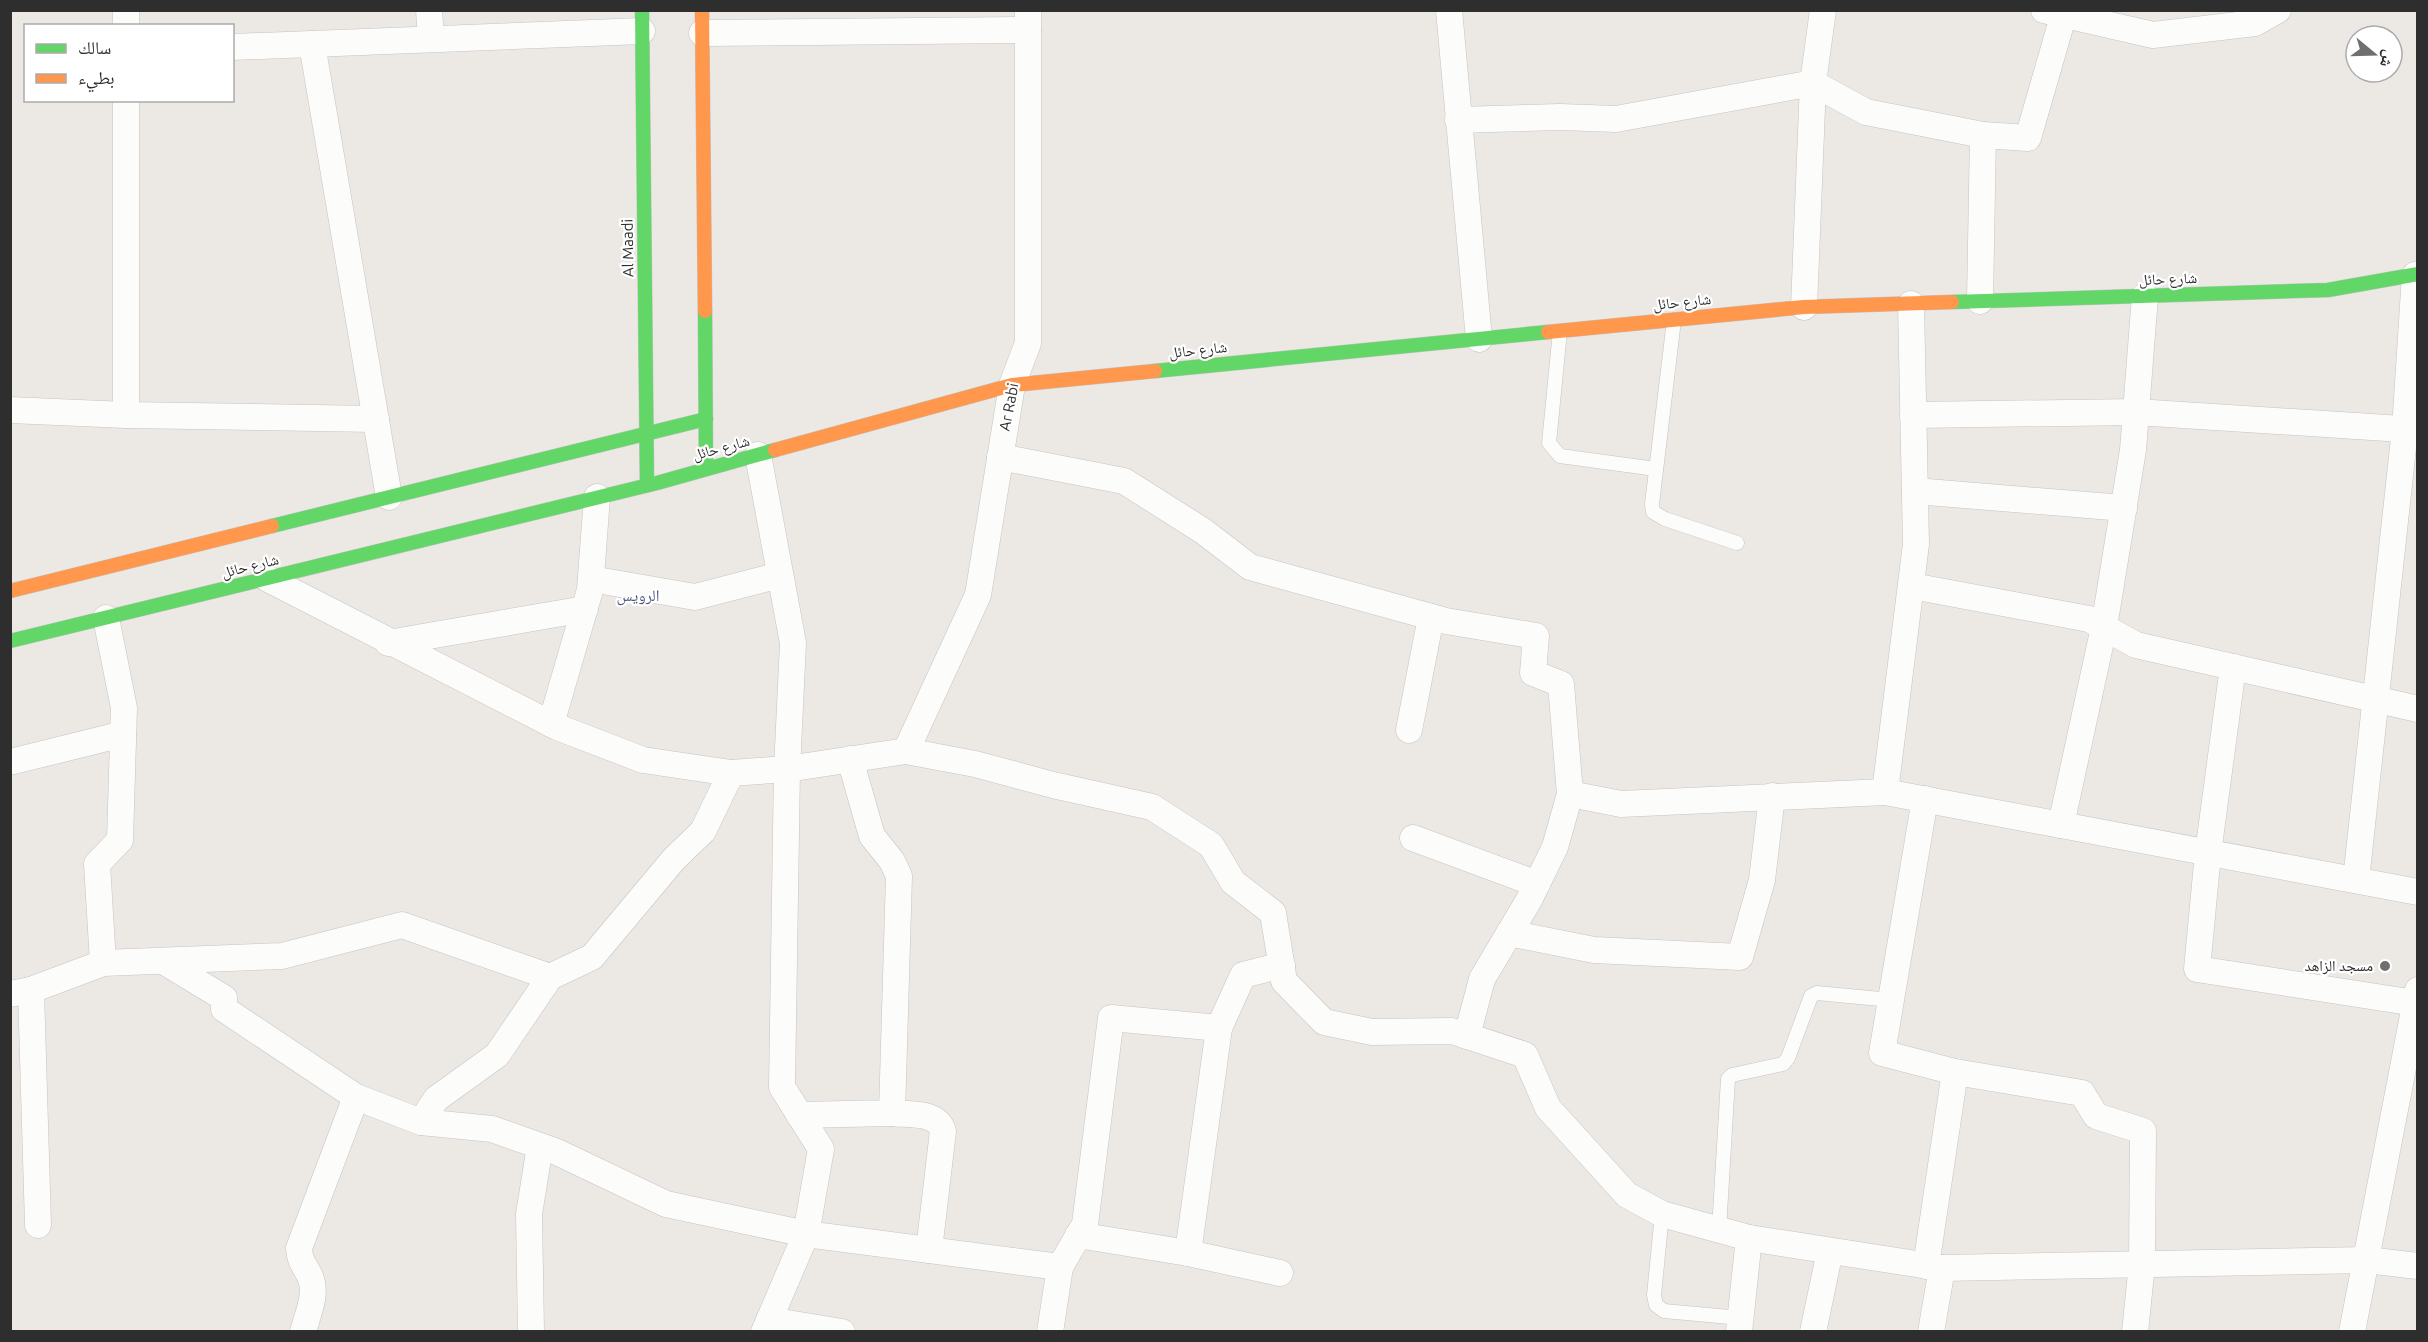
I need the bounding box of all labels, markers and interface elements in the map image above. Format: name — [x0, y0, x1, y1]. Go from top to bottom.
legend — [24, 24, 234, 102]
north arrow — [2344, 24, 2404, 84]
text: سالك — [78, 37, 111, 57]
text: ش — [2376, 48, 2399, 70]
text: بطيء — [78, 67, 115, 93]
street label: Al Maadi — [618, 219, 637, 277]
street label: شارع حائل — [2139, 269, 2198, 290]
street label: شارع حائل — [1652, 290, 1712, 315]
street label: شارع حائل — [1168, 338, 1228, 363]
street label: Ar Rabi — [996, 382, 1021, 432]
street label: شارع حائل — [691, 432, 752, 465]
street label: شارع حائل — [220, 550, 281, 583]
district label: الرويس — [617, 586, 659, 606]
place label: مسجد الزاهد — [2305, 957, 2373, 975]
marker: مسجد الزاهد — [2378, 959, 2392, 973]

